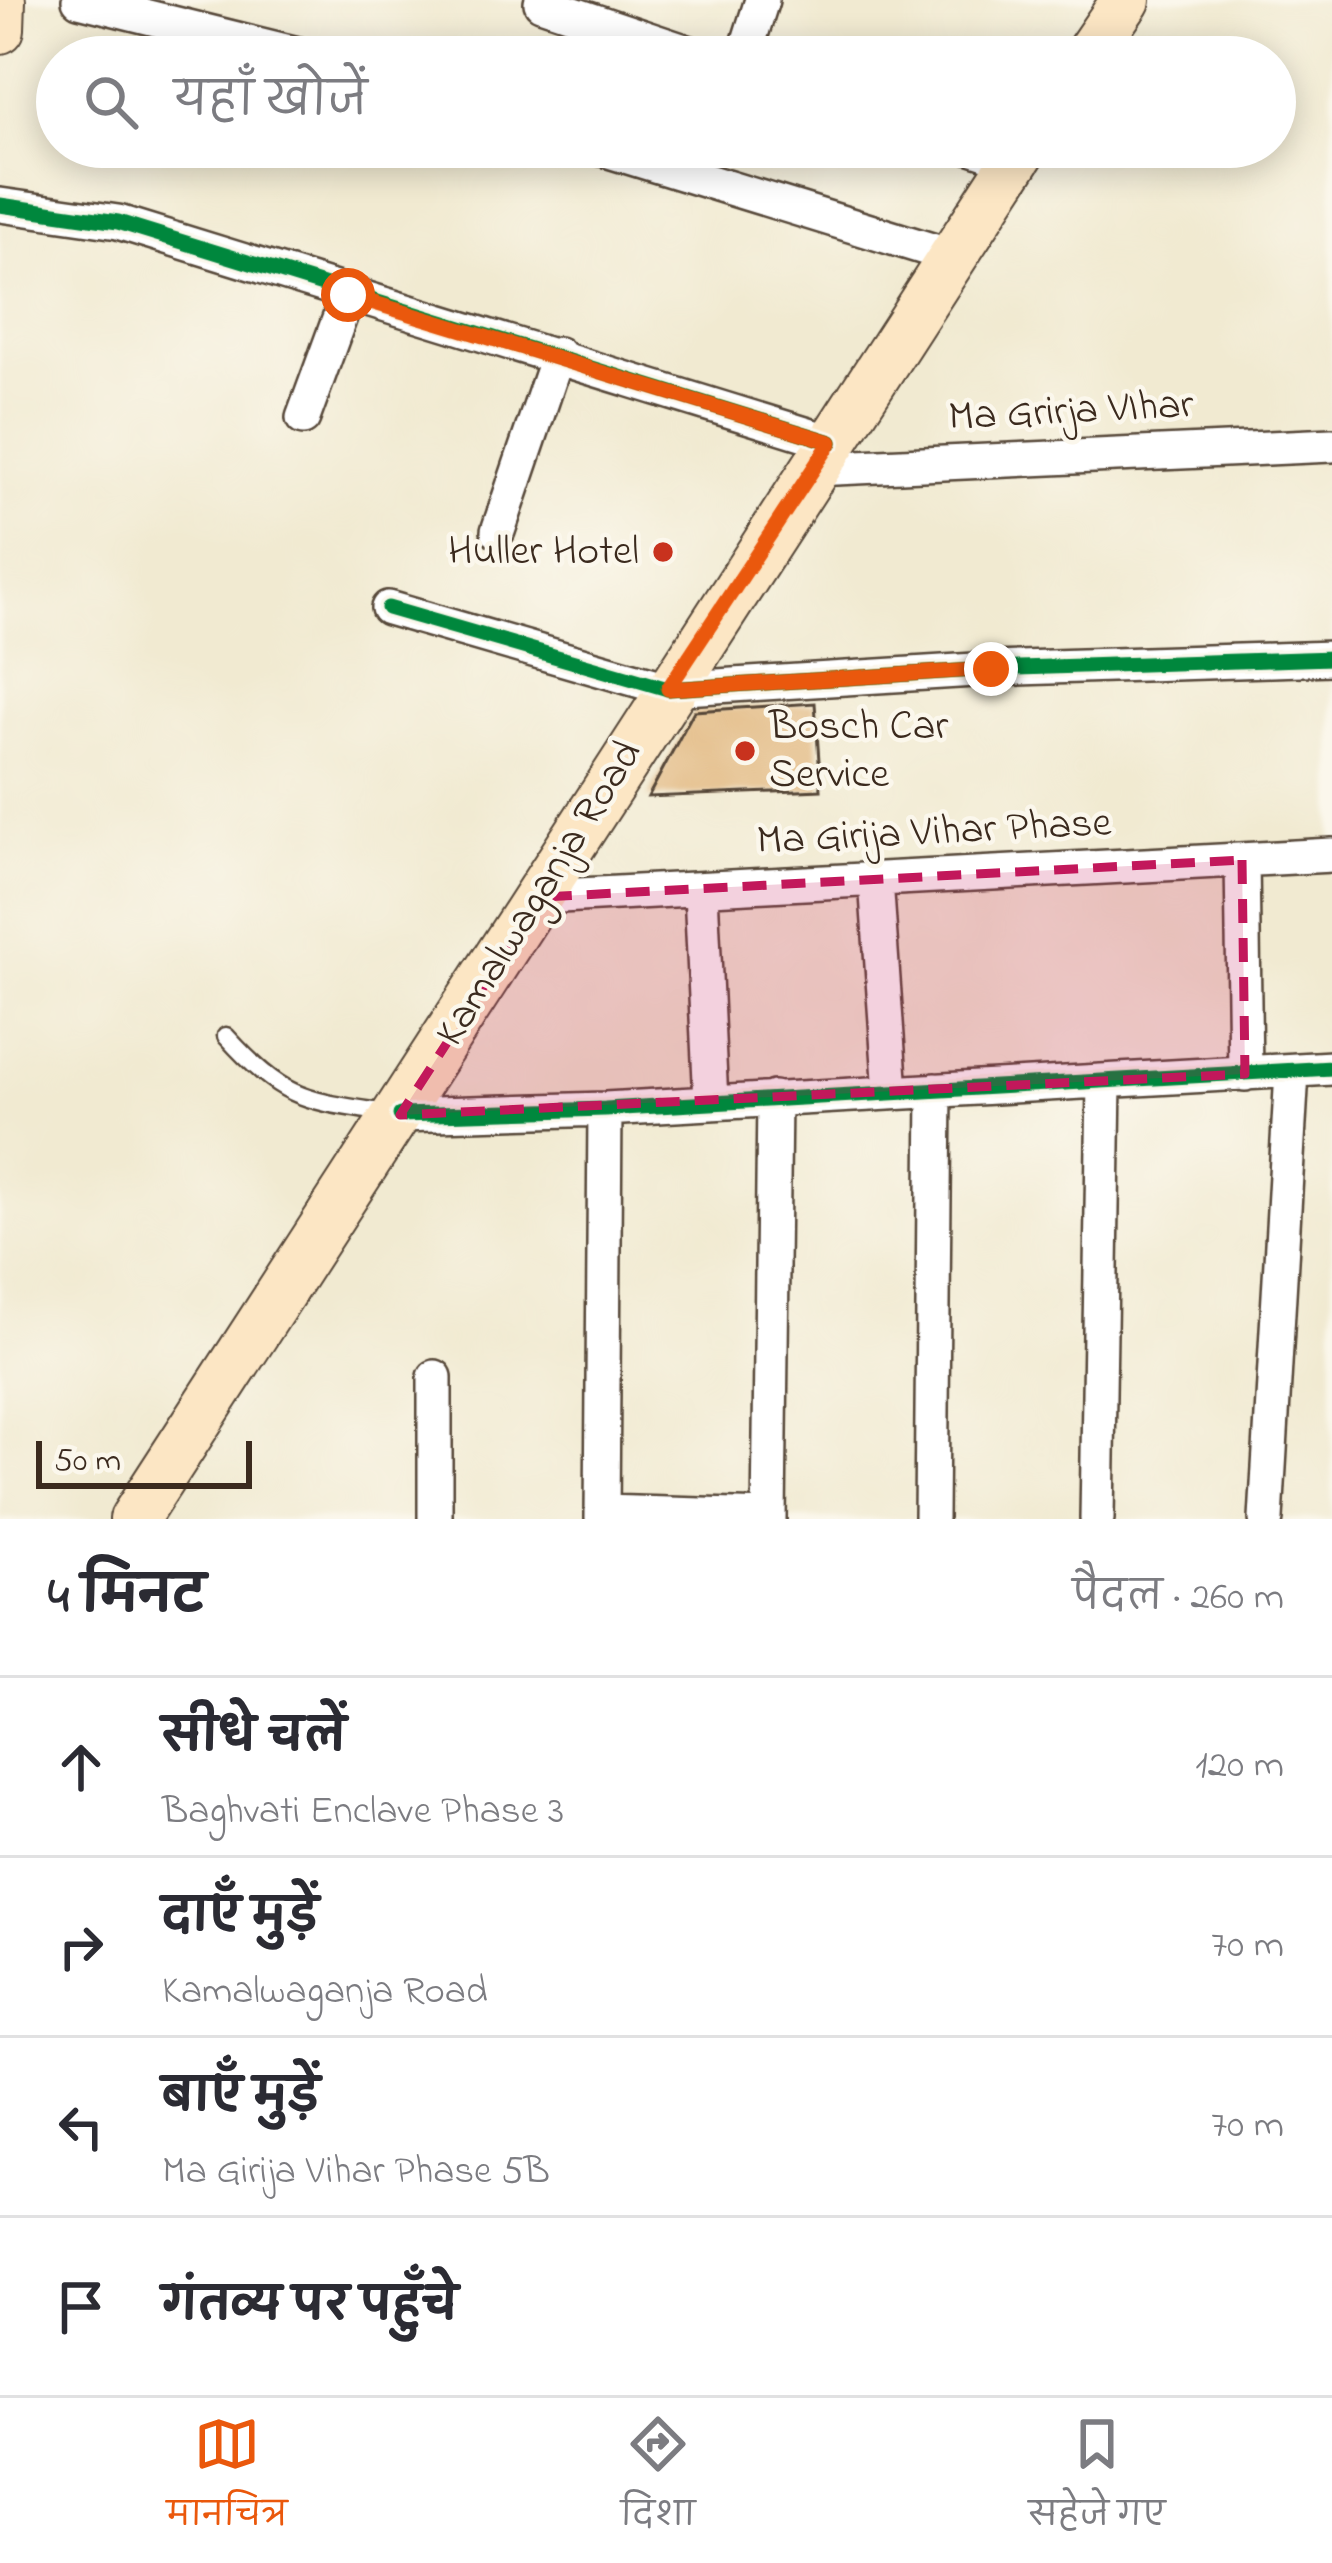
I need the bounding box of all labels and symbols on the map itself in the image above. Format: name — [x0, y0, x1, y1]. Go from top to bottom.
route start — [321, 268, 375, 322]
street label: Ma Grirja VIhar — [947, 375, 1196, 449]
place label: Huller Hotel — [448, 522, 639, 583]
marker: Huller Hotel — [650, 539, 676, 565]
route end — [964, 642, 1018, 696]
place label: Bosch Car Service — [768, 697, 949, 806]
street label: Kamalwaganja Road — [421, 729, 659, 1059]
marker: Bosch Car Service — [732, 738, 758, 764]
street label: Ma Girija Vihar Phase — [755, 793, 1113, 873]
scale bar — [36, 1435, 252, 1488]

